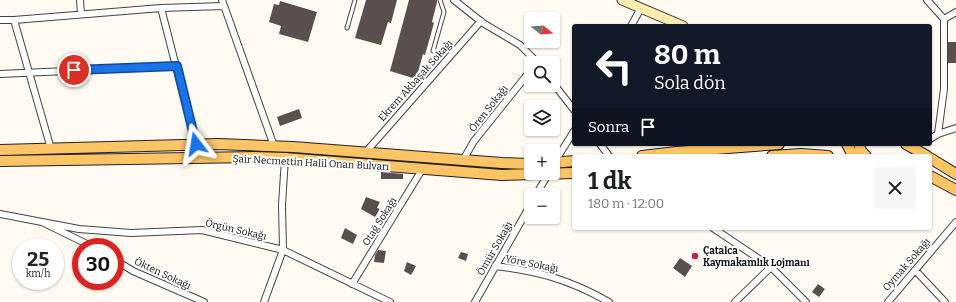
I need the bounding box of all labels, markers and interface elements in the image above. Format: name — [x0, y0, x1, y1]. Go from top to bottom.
north arrow — [524, 12, 560, 48]
map controls — [524, 12, 560, 224]
street label: Ekrem Akbaşak Sokağı — [375, 37, 456, 124]
text: 80 m — [654, 38, 720, 71]
icon: left — [588, 40, 640, 92]
pin — [57, 53, 91, 87]
button: search — [524, 56, 560, 92]
icon: arrive — [63, 59, 85, 81]
text: Sola dön — [654, 72, 726, 94]
street label: Ören Sokağı — [466, 82, 511, 134]
button: layers — [524, 100, 560, 136]
icon: arrive — [637, 116, 659, 138]
text: Sonra — [588, 118, 629, 136]
position arrow — [175, 123, 217, 165]
button: + — [524, 144, 560, 180]
street label: Şair Necmettin Halil Onan Bulvarı — [232, 153, 390, 173]
text: 1 dk — [588, 167, 631, 195]
button: close — [874, 167, 916, 209]
button: − — [524, 188, 560, 224]
street label: Otağ Sokağı — [359, 195, 399, 248]
text: 180 m · 12:00 — [588, 196, 664, 211]
street label: Örgün Sokağı — [204, 216, 268, 243]
street label: Ömür Sokağı — [474, 219, 515, 278]
street label: Oymak Sokağı — [880, 235, 933, 294]
speed limit sign: 30 — [72, 238, 124, 290]
place label: Çatalca Kaymakamlık Lojmanı — [703, 245, 811, 269]
text: 25 — [27, 247, 49, 271]
marker: Çatalca Kaymakamlık Lojmanı — [690, 251, 700, 261]
street label: Yöre Sokağı — [504, 252, 560, 275]
street label: Ökten Sokağı — [132, 255, 193, 292]
text: km/h — [26, 268, 50, 280]

